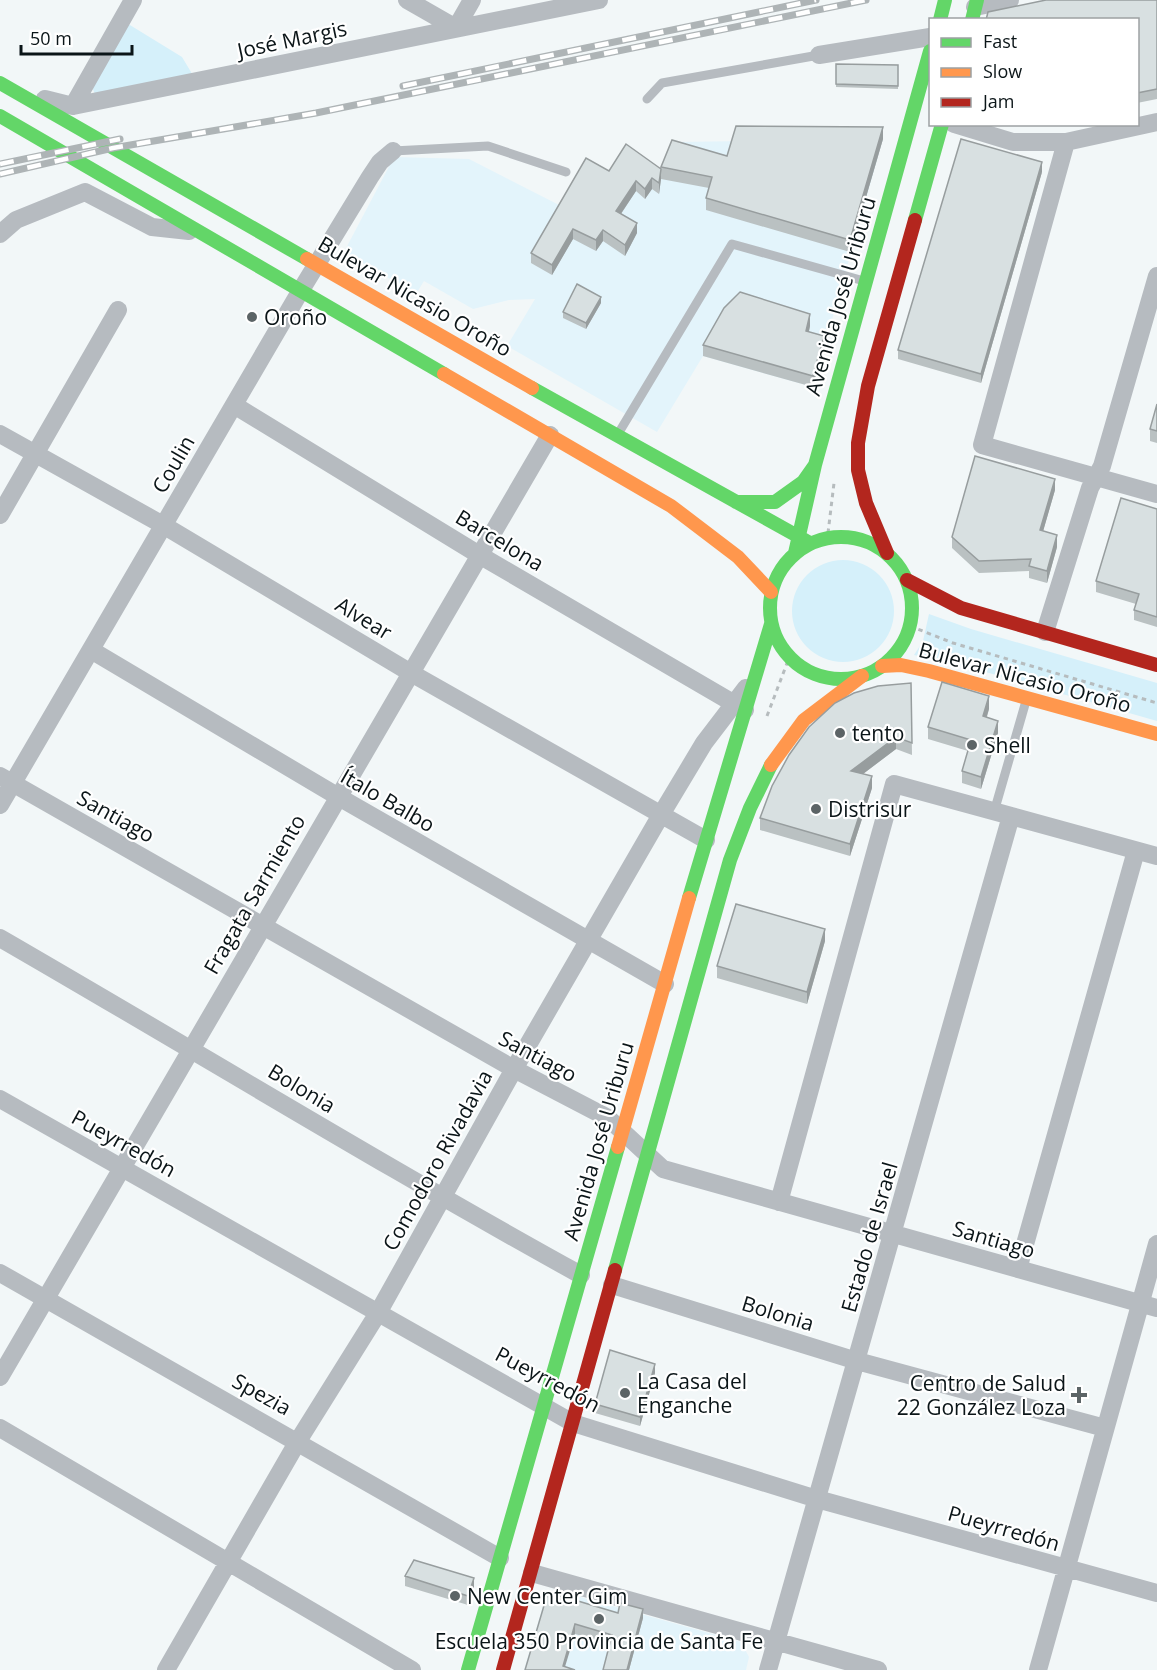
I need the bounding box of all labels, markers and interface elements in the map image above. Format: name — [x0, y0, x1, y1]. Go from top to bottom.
street label: José Margis — [233, 14, 349, 65]
scale bar — [21, 18, 132, 56]
legend — [929, 18, 1139, 126]
text: 50 m — [30, 26, 72, 50]
text: Fast — [983, 29, 1017, 53]
text: Slow — [983, 59, 1022, 83]
text: Jam — [981, 89, 1015, 113]
street label: Avenida José Uriburu — [798, 193, 882, 399]
street label: Bulevar Nicasio Oroño — [313, 229, 517, 363]
place label: Oroño — [264, 303, 327, 331]
marker: Oroño — [245, 310, 259, 324]
street label: Coulin — [145, 430, 201, 498]
street label: Barcelona — [451, 503, 549, 577]
street label: Alvear — [331, 590, 398, 646]
street label: Bulevar Nicasio Oroño — [916, 635, 1134, 719]
place label: tento — [852, 719, 904, 747]
marker: tento — [833, 726, 847, 740]
place label: Shell — [984, 731, 1031, 759]
marker: Shell — [965, 738, 979, 752]
street label: Ítalo Balbo — [336, 762, 440, 838]
street label: Santiago — [72, 783, 160, 849]
place label: Distrisur — [828, 795, 912, 823]
marker: Distrisur — [809, 802, 823, 816]
street label: Fragata Sarmiento — [197, 809, 311, 979]
street label: Santiago — [494, 1024, 582, 1088]
street label: Avenida José Uriburu — [556, 1038, 640, 1244]
street label: Bolonia — [263, 1057, 341, 1119]
street label: Comodoro Rivadavia — [376, 1065, 498, 1255]
street label: Pueyrredón — [67, 1103, 181, 1183]
street label: Estado de Israel — [834, 1159, 904, 1315]
street label: Santiago — [949, 1214, 1039, 1264]
street label: Bolonia — [739, 1289, 817, 1337]
street label: Pueyrredón — [491, 1340, 605, 1418]
street label: Spezia — [228, 1366, 296, 1422]
place label: La Casa del Enganche — [637, 1367, 747, 1419]
place label: Centro de Salud 22 González Loza — [897, 1369, 1066, 1421]
marker: La Casa del Enganche — [618, 1386, 632, 1400]
marker: Centro de Salud 22 González Loza — [1070, 1386, 1088, 1404]
street label: Pueyrredón — [945, 1499, 1063, 1557]
place label: New Center Gim — [467, 1582, 628, 1610]
marker: New Center Gim — [448, 1589, 462, 1603]
marker: Escuela 350 Provincia de Santa Fe — [592, 1612, 606, 1626]
place label: Escuela 350 Provincia de Santa Fe — [435, 1627, 763, 1655]

